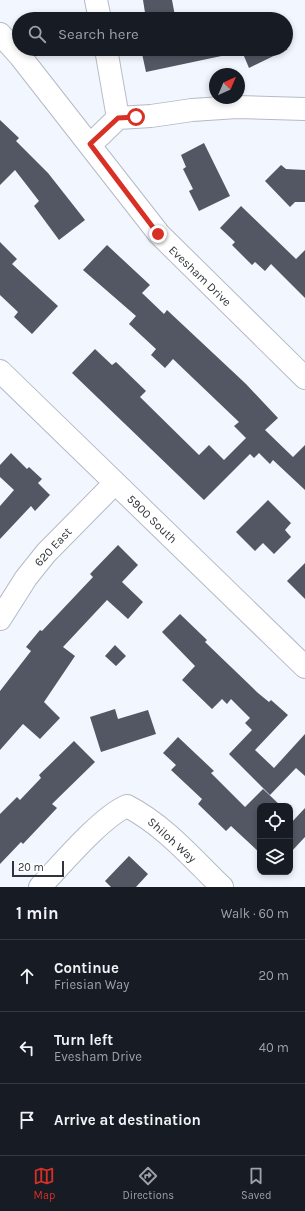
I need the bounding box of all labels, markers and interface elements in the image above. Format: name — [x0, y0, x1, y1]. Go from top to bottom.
search box — [12, 12, 293, 56]
icon: search — [26, 23, 48, 45]
text: Search here — [58, 25, 139, 43]
north arrow — [209, 68, 245, 104]
route start — [127, 108, 145, 126]
route end — [149, 225, 167, 243]
street label: Evesham Drive — [166, 243, 234, 309]
street label: 5900 South — [124, 492, 180, 546]
street label: 620 East — [32, 524, 75, 569]
map controls — [257, 803, 293, 875]
button: locate — [257, 803, 293, 839]
street label: Shiloh Way — [145, 815, 200, 866]
button: layers — [257, 839, 293, 875]
scale bar — [12, 859, 64, 878]
text: 20 m — [18, 861, 44, 874]
text: 1 min — [16, 903, 59, 923]
text: Walk · 60 m — [221, 906, 289, 921]
text: Continue — [54, 959, 119, 977]
icon: ahead — [16, 965, 38, 987]
text: 20 m — [259, 968, 289, 983]
text: Friesian Way — [54, 977, 129, 992]
text: Turn left — [54, 1031, 113, 1049]
icon: left — [16, 1037, 38, 1059]
text: 40 m — [259, 1040, 289, 1055]
text: Evesham Drive — [54, 1049, 142, 1064]
icon: arrive — [16, 1109, 38, 1131]
text: Arrive at destination — [54, 1111, 201, 1129]
tab: Map — [33, 1165, 55, 1202]
tab: Directions — [122, 1165, 174, 1202]
tab: Saved — [241, 1165, 272, 1202]

